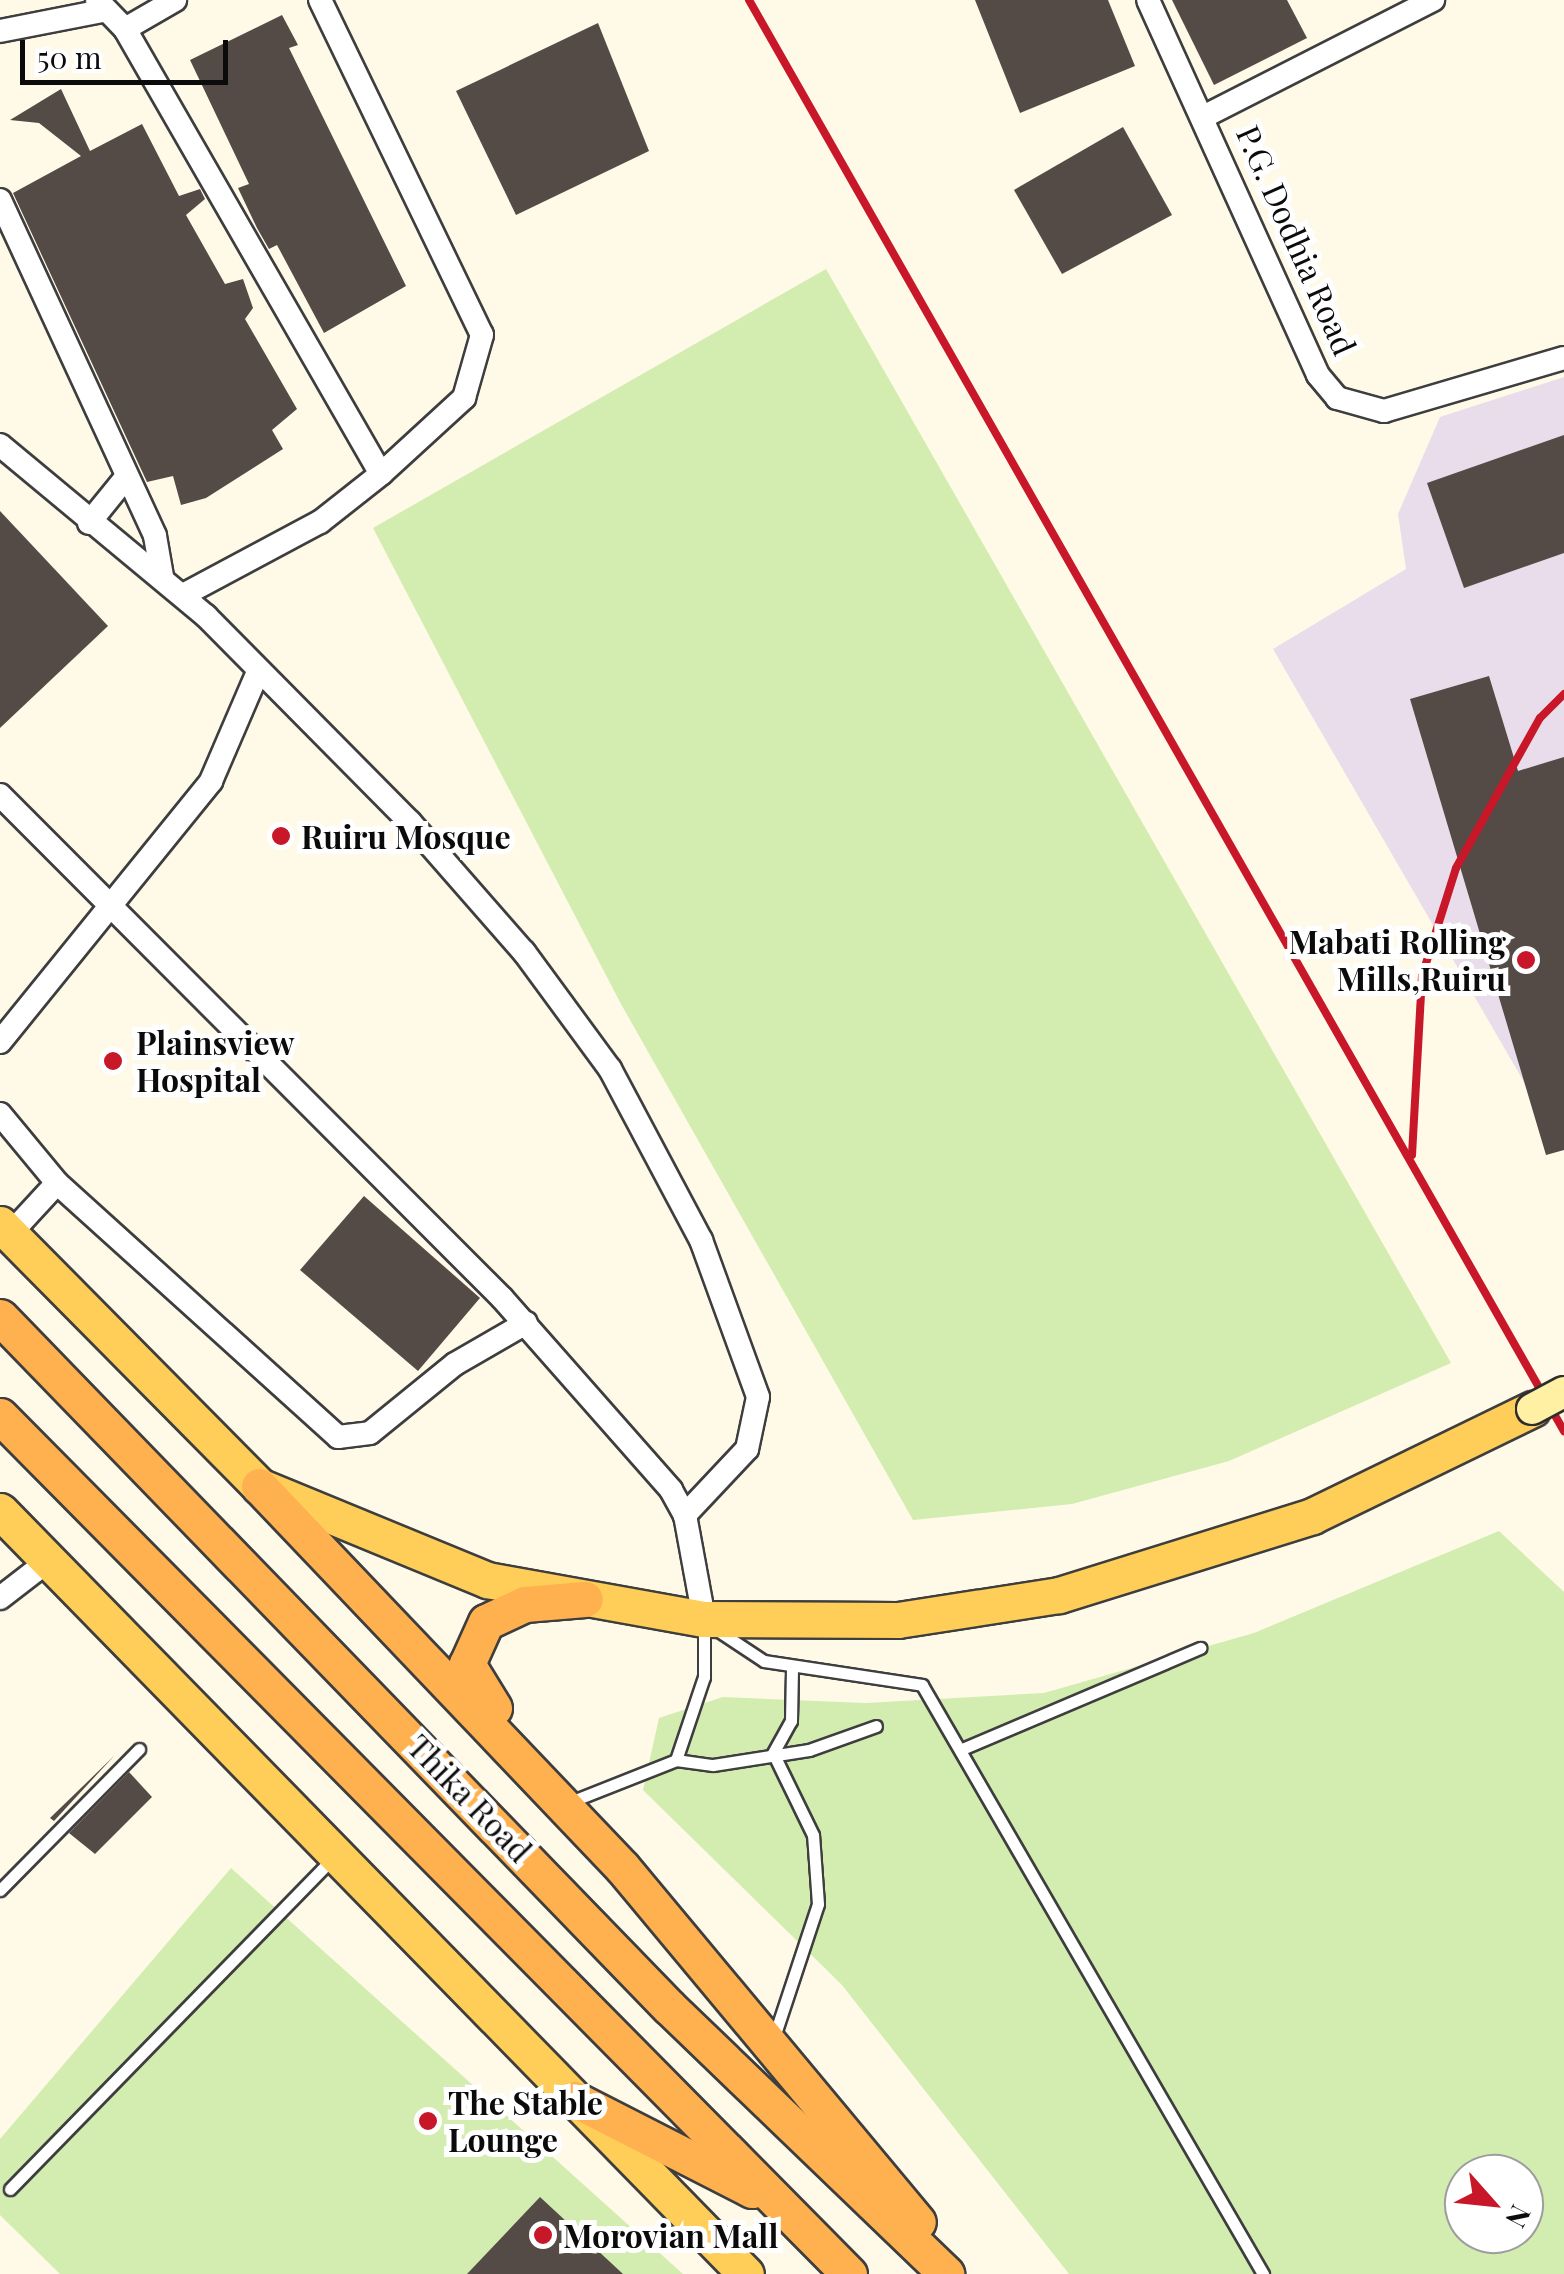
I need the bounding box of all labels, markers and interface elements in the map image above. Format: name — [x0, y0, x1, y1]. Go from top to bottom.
scale bar — [25, 20, 232, 82]
text: 50 m — [37, 37, 102, 77]
street label: P.G. Dodhia Road — [1229, 119, 1365, 361]
place label: Ruiru Mosque — [301, 817, 511, 855]
marker: Ruiru Mosque — [270, 825, 292, 847]
place label: Mabati Rolling Mills,Ruiru — [1289, 923, 1506, 998]
marker: Mabati Rolling Mills,Ruiru — [1515, 949, 1537, 971]
place label: Plainsview Hospital — [136, 1024, 295, 1099]
marker: Plainsview Hospital — [100, 1048, 126, 1074]
street label: Thika Road — [400, 1726, 540, 1870]
place label: The Stable Lounge — [448, 2084, 603, 2159]
marker: The Stable Lounge — [417, 2110, 439, 2132]
north arrow — [1444, 2154, 1544, 2254]
text: N — [1498, 2200, 1540, 2234]
place label: Morovian Mall — [563, 2216, 778, 2254]
marker: Morovian Mall — [532, 2224, 554, 2246]

